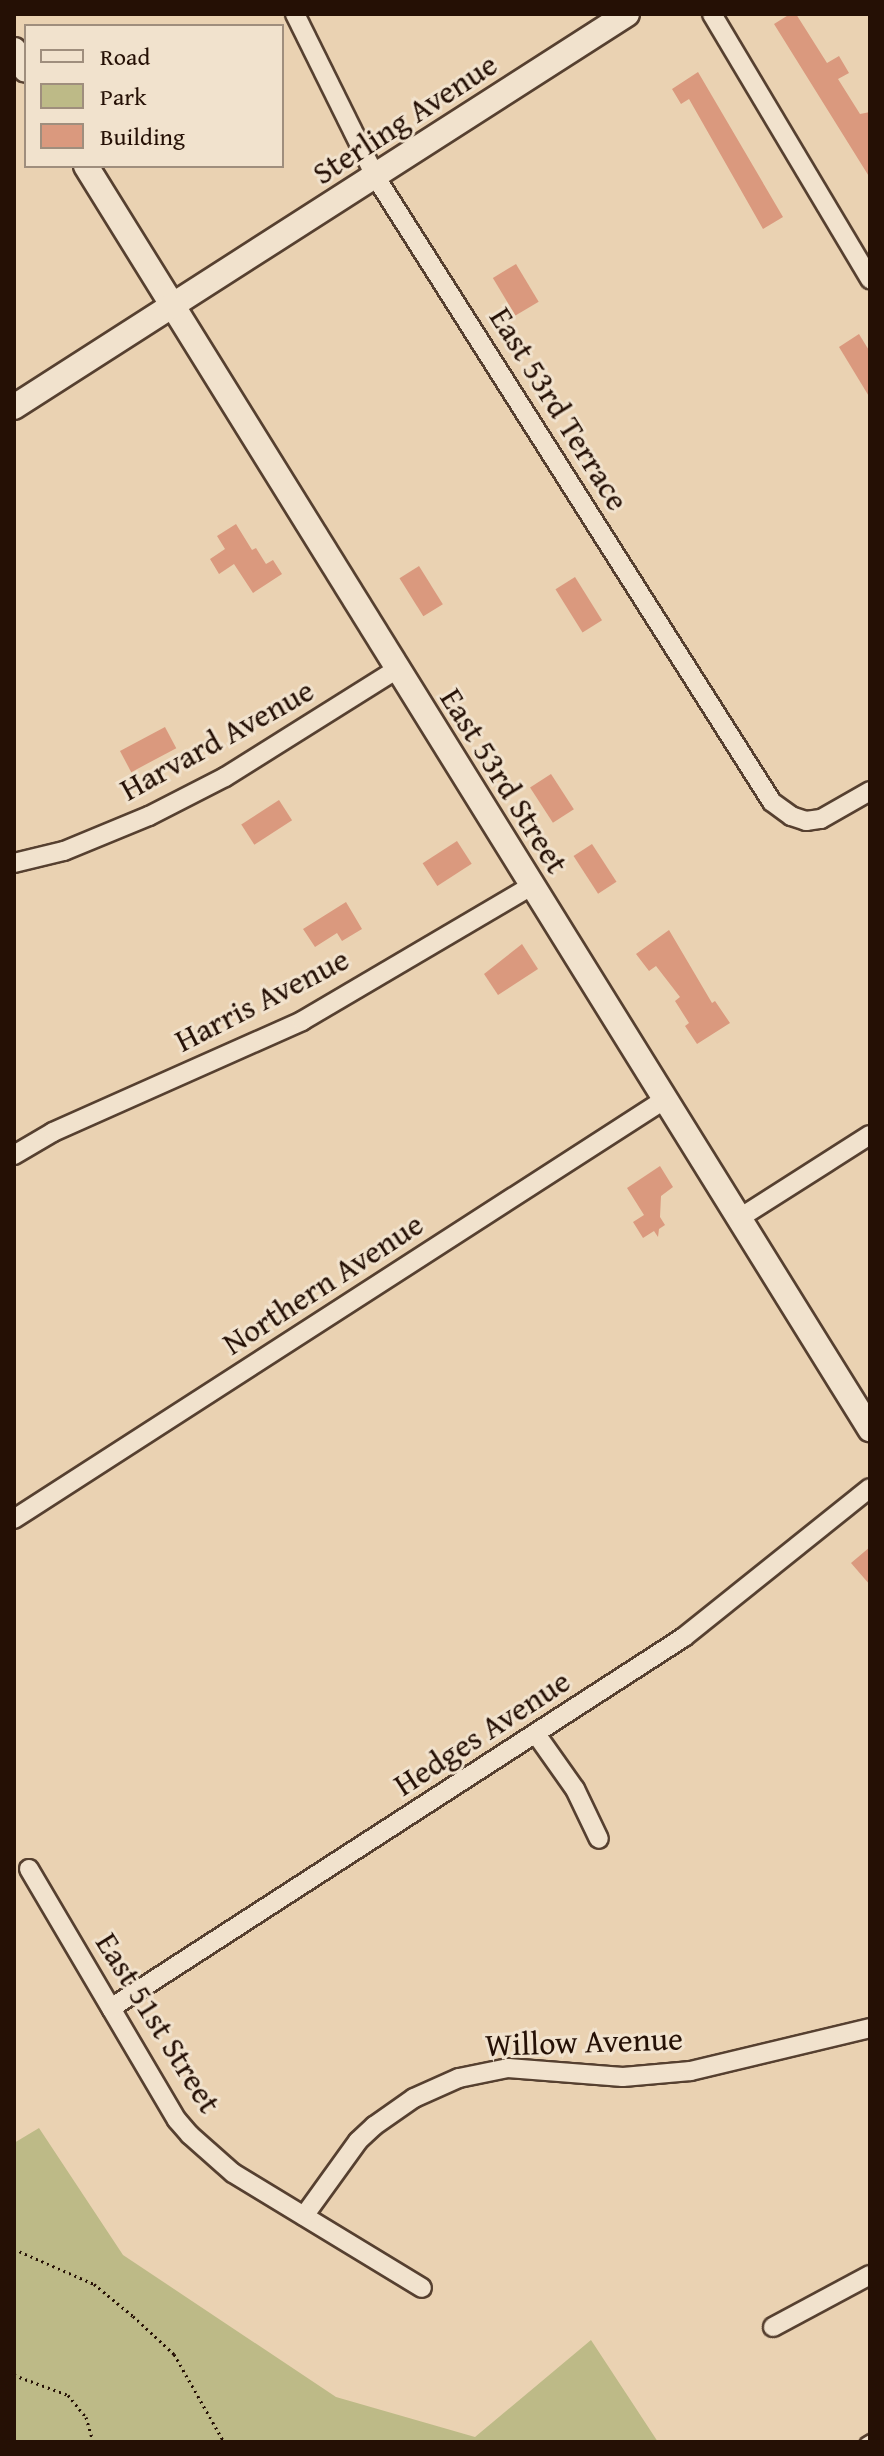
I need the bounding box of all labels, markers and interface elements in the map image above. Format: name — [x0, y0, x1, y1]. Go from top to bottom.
legend — [24, 24, 284, 168]
text: Road — [100, 39, 150, 74]
street label: Sterling Avenue — [305, 45, 505, 193]
text: Park — [100, 79, 146, 114]
text: Building — [100, 119, 185, 154]
street label: East 53rd Terrace — [481, 300, 637, 518]
street label: Harvard Avenue — [114, 671, 320, 809]
street label: East 53rd Street — [432, 681, 576, 881]
street label: Harris Avenue — [169, 940, 355, 1060]
street label: Northern Avenue — [216, 1205, 430, 1363]
street label: Hedges Avenue — [387, 1662, 577, 1804]
street label: East 51st Street — [87, 1926, 229, 2120]
street label: Willow Avenue — [484, 2019, 684, 2065]

